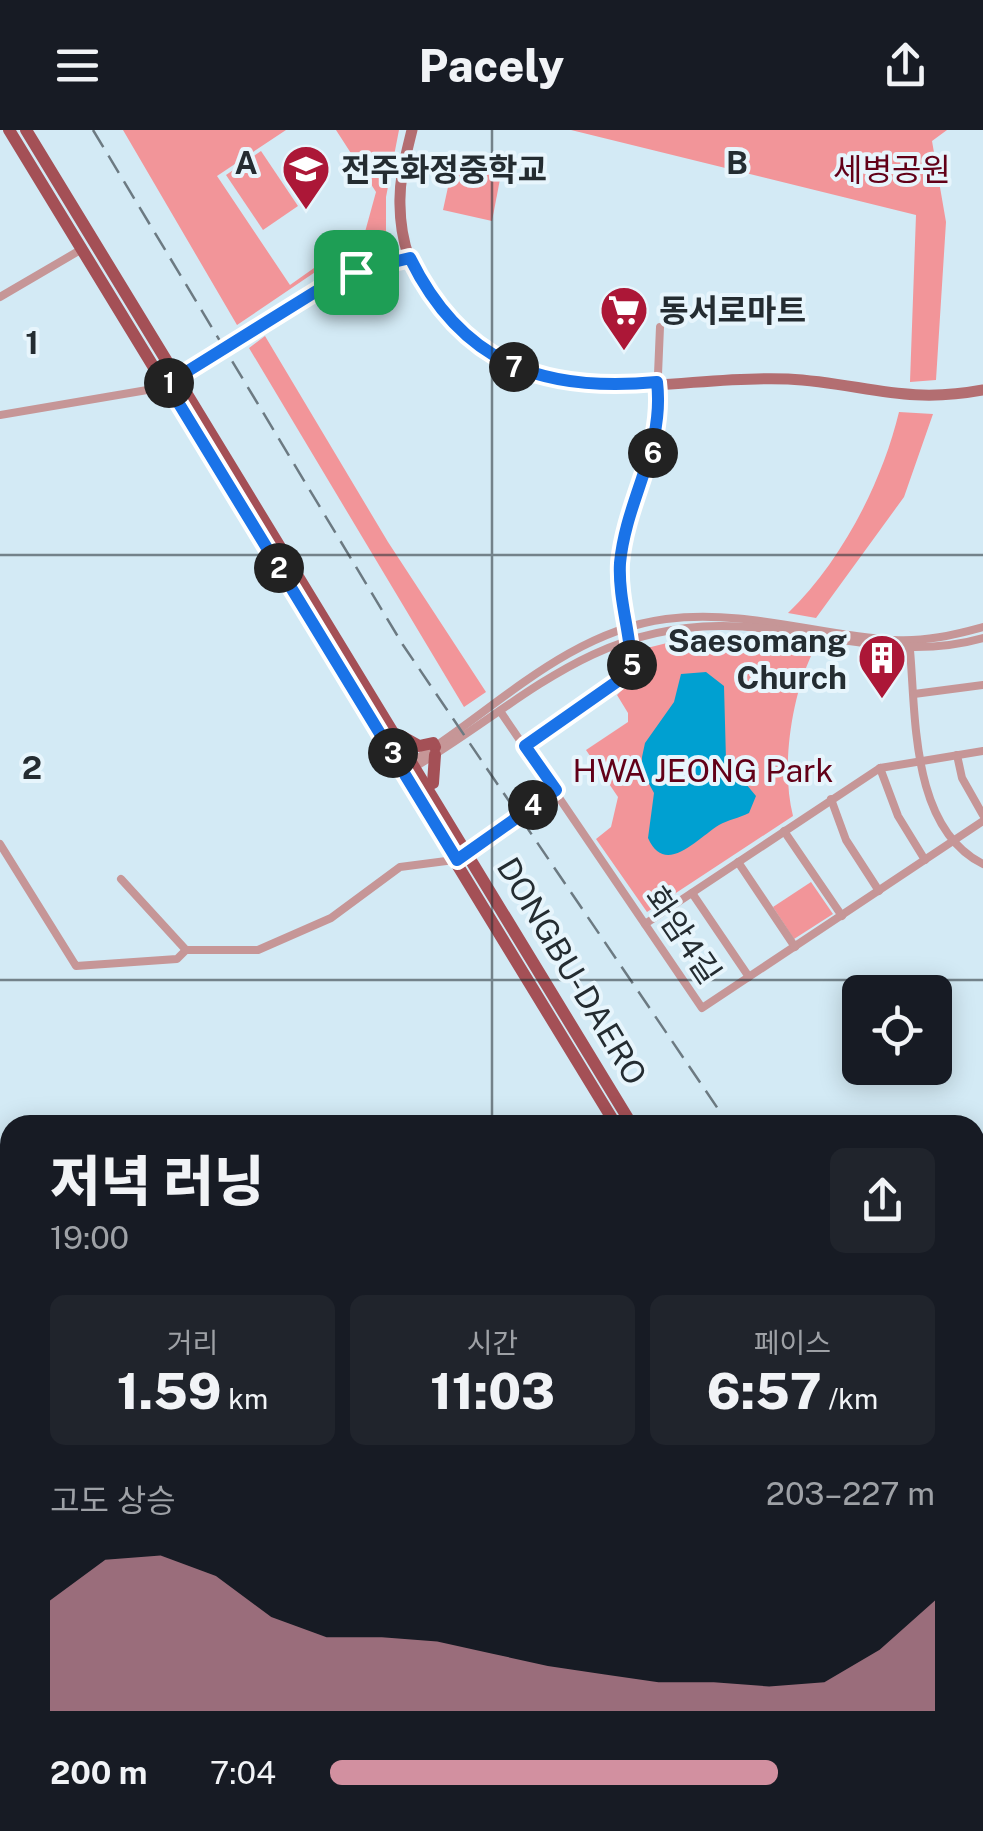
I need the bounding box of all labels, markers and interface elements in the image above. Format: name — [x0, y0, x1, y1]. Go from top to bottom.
icon: menu — [50, 38, 105, 93]
icon: share — [878, 38, 933, 93]
text: Pacely — [419, 39, 564, 92]
school or university icon: 전주화정중학교 — [280, 143, 332, 211]
text: A — [234, 144, 258, 181]
text: B — [726, 144, 748, 181]
place label: 전주화정중학교 — [341, 151, 547, 188]
park label: 세병공원 — [833, 151, 951, 188]
pin — [314, 230, 399, 315]
icon: arrive — [329, 245, 384, 300]
supermarket icon: 동서로마트 — [598, 284, 650, 352]
place label: 동서로마트 — [659, 292, 806, 329]
text: 1 — [25, 324, 39, 361]
pin: 7 — [489, 342, 539, 392]
text: 7 — [505, 350, 523, 383]
pin: 1 — [144, 358, 194, 408]
text: 1 — [163, 366, 175, 399]
pin: 6 — [628, 428, 678, 478]
text: 6 — [644, 436, 662, 469]
pin: 2 — [254, 543, 304, 593]
text: 2 — [270, 551, 288, 584]
place label: Saesomang Church — [668, 622, 847, 696]
building icon: Saesomang Church — [856, 632, 908, 700]
pin: 5 — [607, 640, 657, 690]
text: 5 — [623, 648, 641, 681]
pin: 3 — [368, 728, 418, 778]
text: 3 — [384, 736, 402, 769]
text: 2 — [22, 749, 42, 786]
park label: HWA JEONG Park — [572, 752, 834, 789]
pin: 4 — [508, 780, 558, 830]
text: 4 — [524, 788, 542, 821]
street label: DONGBU-DAERO — [490, 851, 654, 1091]
street label: 화암4길 — [637, 880, 729, 990]
map controls — [842, 975, 952, 1085]
button: locate — [842, 975, 952, 1085]
button: share — [830, 1148, 935, 1253]
text: 저녁 러닝 — [50, 1149, 264, 1213]
text: 19:00 — [50, 1219, 129, 1256]
text: 거리 — [167, 1326, 218, 1359]
text: 시간 — [467, 1326, 518, 1359]
text: 페이스 — [754, 1326, 831, 1359]
text: 1.59 — [117, 1361, 221, 1420]
text: 11:03 — [430, 1361, 555, 1420]
text: 6:57 — [707, 1361, 822, 1420]
text: km — [221, 1382, 268, 1415]
text: /km — [822, 1382, 878, 1415]
text: 203–227 m — [766, 1475, 935, 1512]
text: 고도 상승 — [50, 1482, 176, 1519]
text: 200 m — [50, 1754, 147, 1791]
text: 7:04 — [210, 1754, 276, 1791]

